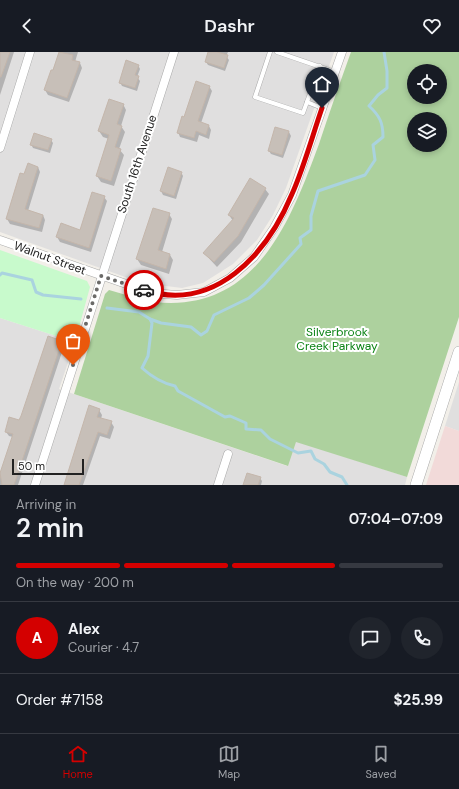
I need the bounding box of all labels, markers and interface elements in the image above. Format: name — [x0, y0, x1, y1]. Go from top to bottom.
text: Dashr — [204, 14, 255, 38]
icon: back — [16, 15, 38, 37]
icon: heart — [421, 15, 443, 37]
map controls — [407, 64, 447, 152]
button: locate — [407, 64, 447, 104]
pin — [305, 67, 339, 108]
icon: home — [311, 73, 333, 95]
button: layers — [407, 112, 447, 152]
street label: South 16th Avenue — [114, 113, 161, 215]
street label: Walnut Street — [12, 238, 89, 279]
courier — [124, 270, 164, 310]
icon: car — [133, 279, 155, 301]
pin — [56, 324, 90, 365]
park label: Silverbrook Creek Parkway — [296, 324, 378, 354]
icon: bag — [62, 330, 84, 352]
scale bar — [12, 457, 84, 476]
text: 50 m — [18, 459, 45, 473]
text: Arriving in — [16, 496, 76, 513]
text: 07:04–07:09 — [349, 509, 443, 529]
text: 2 min — [16, 511, 84, 545]
text: On the way · 200 m — [16, 574, 134, 591]
button: chat — [349, 617, 391, 659]
button: phone — [401, 617, 443, 659]
text: Alex — [68, 619, 100, 639]
text: A — [32, 628, 42, 648]
text: Courier · 4.7 — [68, 639, 139, 656]
text: Order #7158 — [16, 690, 103, 710]
text: $25.99 — [394, 690, 443, 710]
tab: Home — [63, 743, 93, 781]
tab: Map — [218, 743, 240, 781]
tab: Saved — [365, 743, 396, 781]

